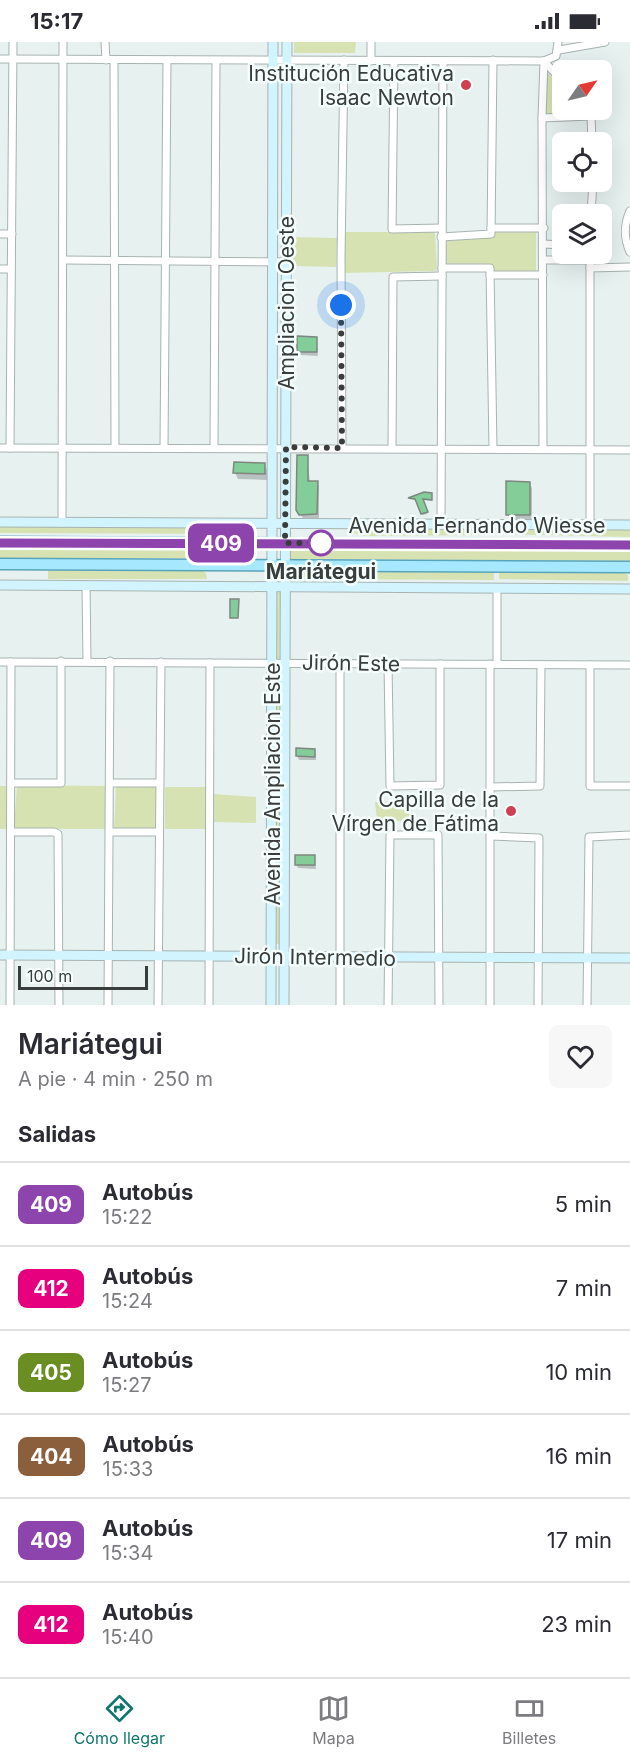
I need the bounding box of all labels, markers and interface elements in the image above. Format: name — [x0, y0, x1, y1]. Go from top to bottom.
text: 15:17 — [30, 8, 83, 34]
north arrow — [552, 60, 612, 120]
map controls — [552, 60, 612, 264]
place label: Institución Educativa Isaac Newton — [248, 61, 454, 110]
marker: Institución Educativa Isaac Newton — [459, 78, 473, 92]
button: locate — [552, 132, 612, 192]
button: layers — [552, 204, 612, 264]
street label: Ampliacion Oeste — [274, 216, 299, 390]
your location — [326, 290, 356, 320]
street label: Avenida Fernando Wiesse — [348, 513, 606, 538]
line badge: 409 — [186, 524, 256, 562]
marker: Mariátegui — [308, 530, 334, 556]
text: 409 — [200, 531, 242, 556]
place label: Mariátegui — [266, 559, 376, 584]
street label: Jirón Este — [302, 650, 400, 676]
street label: Avenida Ampliacion Este — [260, 662, 285, 906]
place label: Capilla de la Vírgen de Fátima — [332, 787, 499, 836]
marker: Capilla de la Vírgen de Fátima — [504, 804, 518, 818]
street label: Jirón Intermedio — [234, 943, 396, 971]
scale bar — [18, 963, 148, 990]
text: 100 m — [27, 966, 72, 986]
button: heart — [549, 1025, 612, 1088]
text: Mariátegui — [18, 1027, 163, 1061]
text: A pie · 4 min · 250 m — [18, 1067, 213, 1091]
text: Salidas — [18, 1121, 96, 1147]
text: Autobús — [102, 1179, 193, 1205]
text: 5 min — [555, 1191, 612, 1217]
text: 409 — [30, 1192, 72, 1217]
text: 15:22 — [102, 1205, 152, 1229]
text: Autobús — [102, 1263, 193, 1289]
text: 7 min — [556, 1275, 612, 1301]
text: 412 — [33, 1276, 69, 1301]
text: 15:24 — [102, 1289, 153, 1313]
text: Autobús — [102, 1347, 193, 1373]
text: 10 min — [545, 1359, 612, 1385]
text: 405 — [30, 1360, 72, 1385]
text: 15:27 — [102, 1373, 152, 1397]
text: Autobús — [103, 1431, 194, 1457]
text: 16 min — [546, 1443, 612, 1469]
text: 404 — [30, 1444, 73, 1469]
text: 15:33 — [103, 1457, 153, 1481]
text: Autobús — [102, 1515, 193, 1541]
text: 17 min — [547, 1527, 612, 1553]
text: 409 — [30, 1528, 72, 1553]
text: 15:34 — [102, 1541, 153, 1565]
text: Autobús — [102, 1599, 193, 1625]
text: 23 min — [541, 1611, 612, 1637]
text: 412 — [33, 1612, 69, 1637]
text: 15:40 — [102, 1625, 154, 1649]
tab: Cómo llegar — [74, 1692, 165, 1748]
tab: Mapa — [312, 1692, 355, 1748]
tab: Billetes — [502, 1692, 556, 1748]

